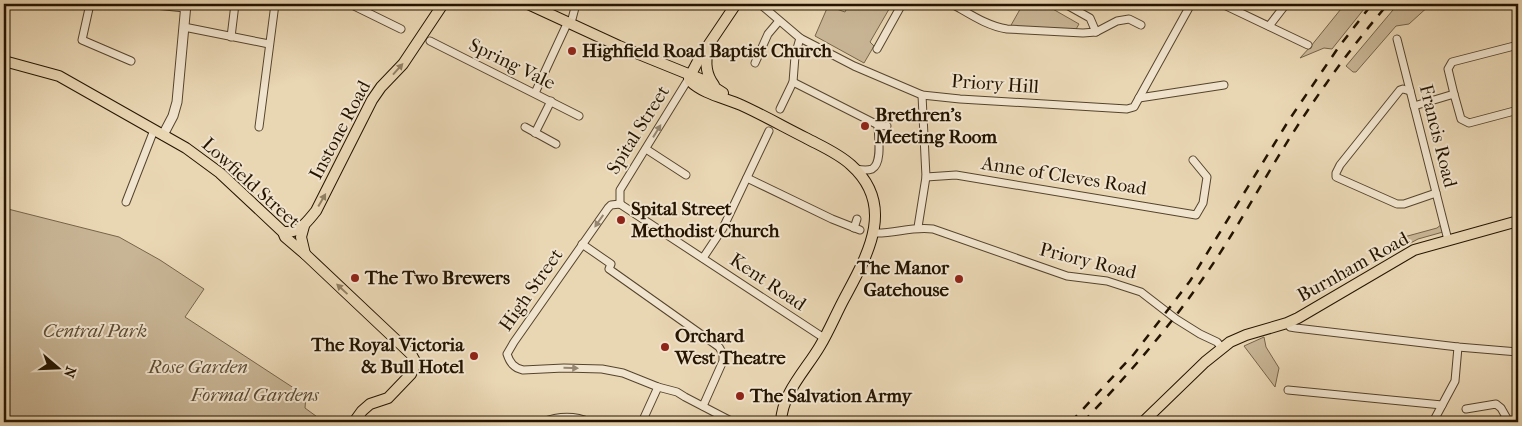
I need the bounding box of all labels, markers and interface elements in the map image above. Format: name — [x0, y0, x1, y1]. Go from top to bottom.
street label: Spring Vale — [465, 34, 559, 94]
place label: Highfield Road Baptist Church — [582, 40, 832, 62]
marker: Highfield Road Baptist Church — [566, 45, 578, 57]
one-way arrow — [392, 64, 404, 76]
street label: Priory Hill — [950, 70, 1040, 98]
street label: Instone Road — [305, 76, 375, 183]
street label: Spital Street — [602, 81, 674, 178]
street label: Francis Road — [1415, 82, 1462, 190]
place label: Brethren's Meeting Room — [874, 104, 997, 148]
marker: Brethren's Meeting Room — [859, 120, 871, 132]
one-way arrow — [653, 124, 662, 138]
street label: Lowfield Street — [197, 133, 305, 233]
street label: Anne of Cleves Road — [979, 152, 1149, 200]
one-way arrow — [318, 193, 327, 206]
place label: Spital Street Methodist Church — [630, 198, 780, 242]
one-way arrow — [594, 214, 604, 227]
marker: Spital Street Methodist Church — [615, 214, 627, 226]
street label: Burnham Road — [1294, 227, 1413, 307]
street label: Priory Road — [1037, 238, 1139, 284]
street label: High Street — [495, 244, 568, 335]
street label: Kent Road — [726, 249, 811, 316]
place label: The Manor Gatehouse — [856, 257, 950, 301]
place label: The Two Brewers — [364, 267, 510, 289]
marker: The Two Brewers — [349, 272, 361, 284]
marker: The Manor Gatehouse — [953, 273, 965, 285]
one-way arrow — [336, 283, 348, 295]
park label: Central Park — [43, 320, 147, 342]
place label: Orchard West Theatre — [674, 325, 786, 369]
place label: The Royal Victoria & Bull Hotel — [310, 334, 465, 378]
marker: Orchard West Theatre — [659, 341, 671, 353]
north arrow — [32, 344, 82, 394]
marker: The Royal Victoria & Bull Hotel — [468, 350, 480, 362]
park label: Rose Garden — [146, 356, 248, 378]
text: N — [60, 364, 80, 380]
one-way arrow — [564, 364, 580, 372]
park label: Formal Gardens — [190, 384, 320, 406]
place label: The Salvation Army — [749, 385, 912, 407]
marker: The Salvation Army — [734, 390, 746, 402]

